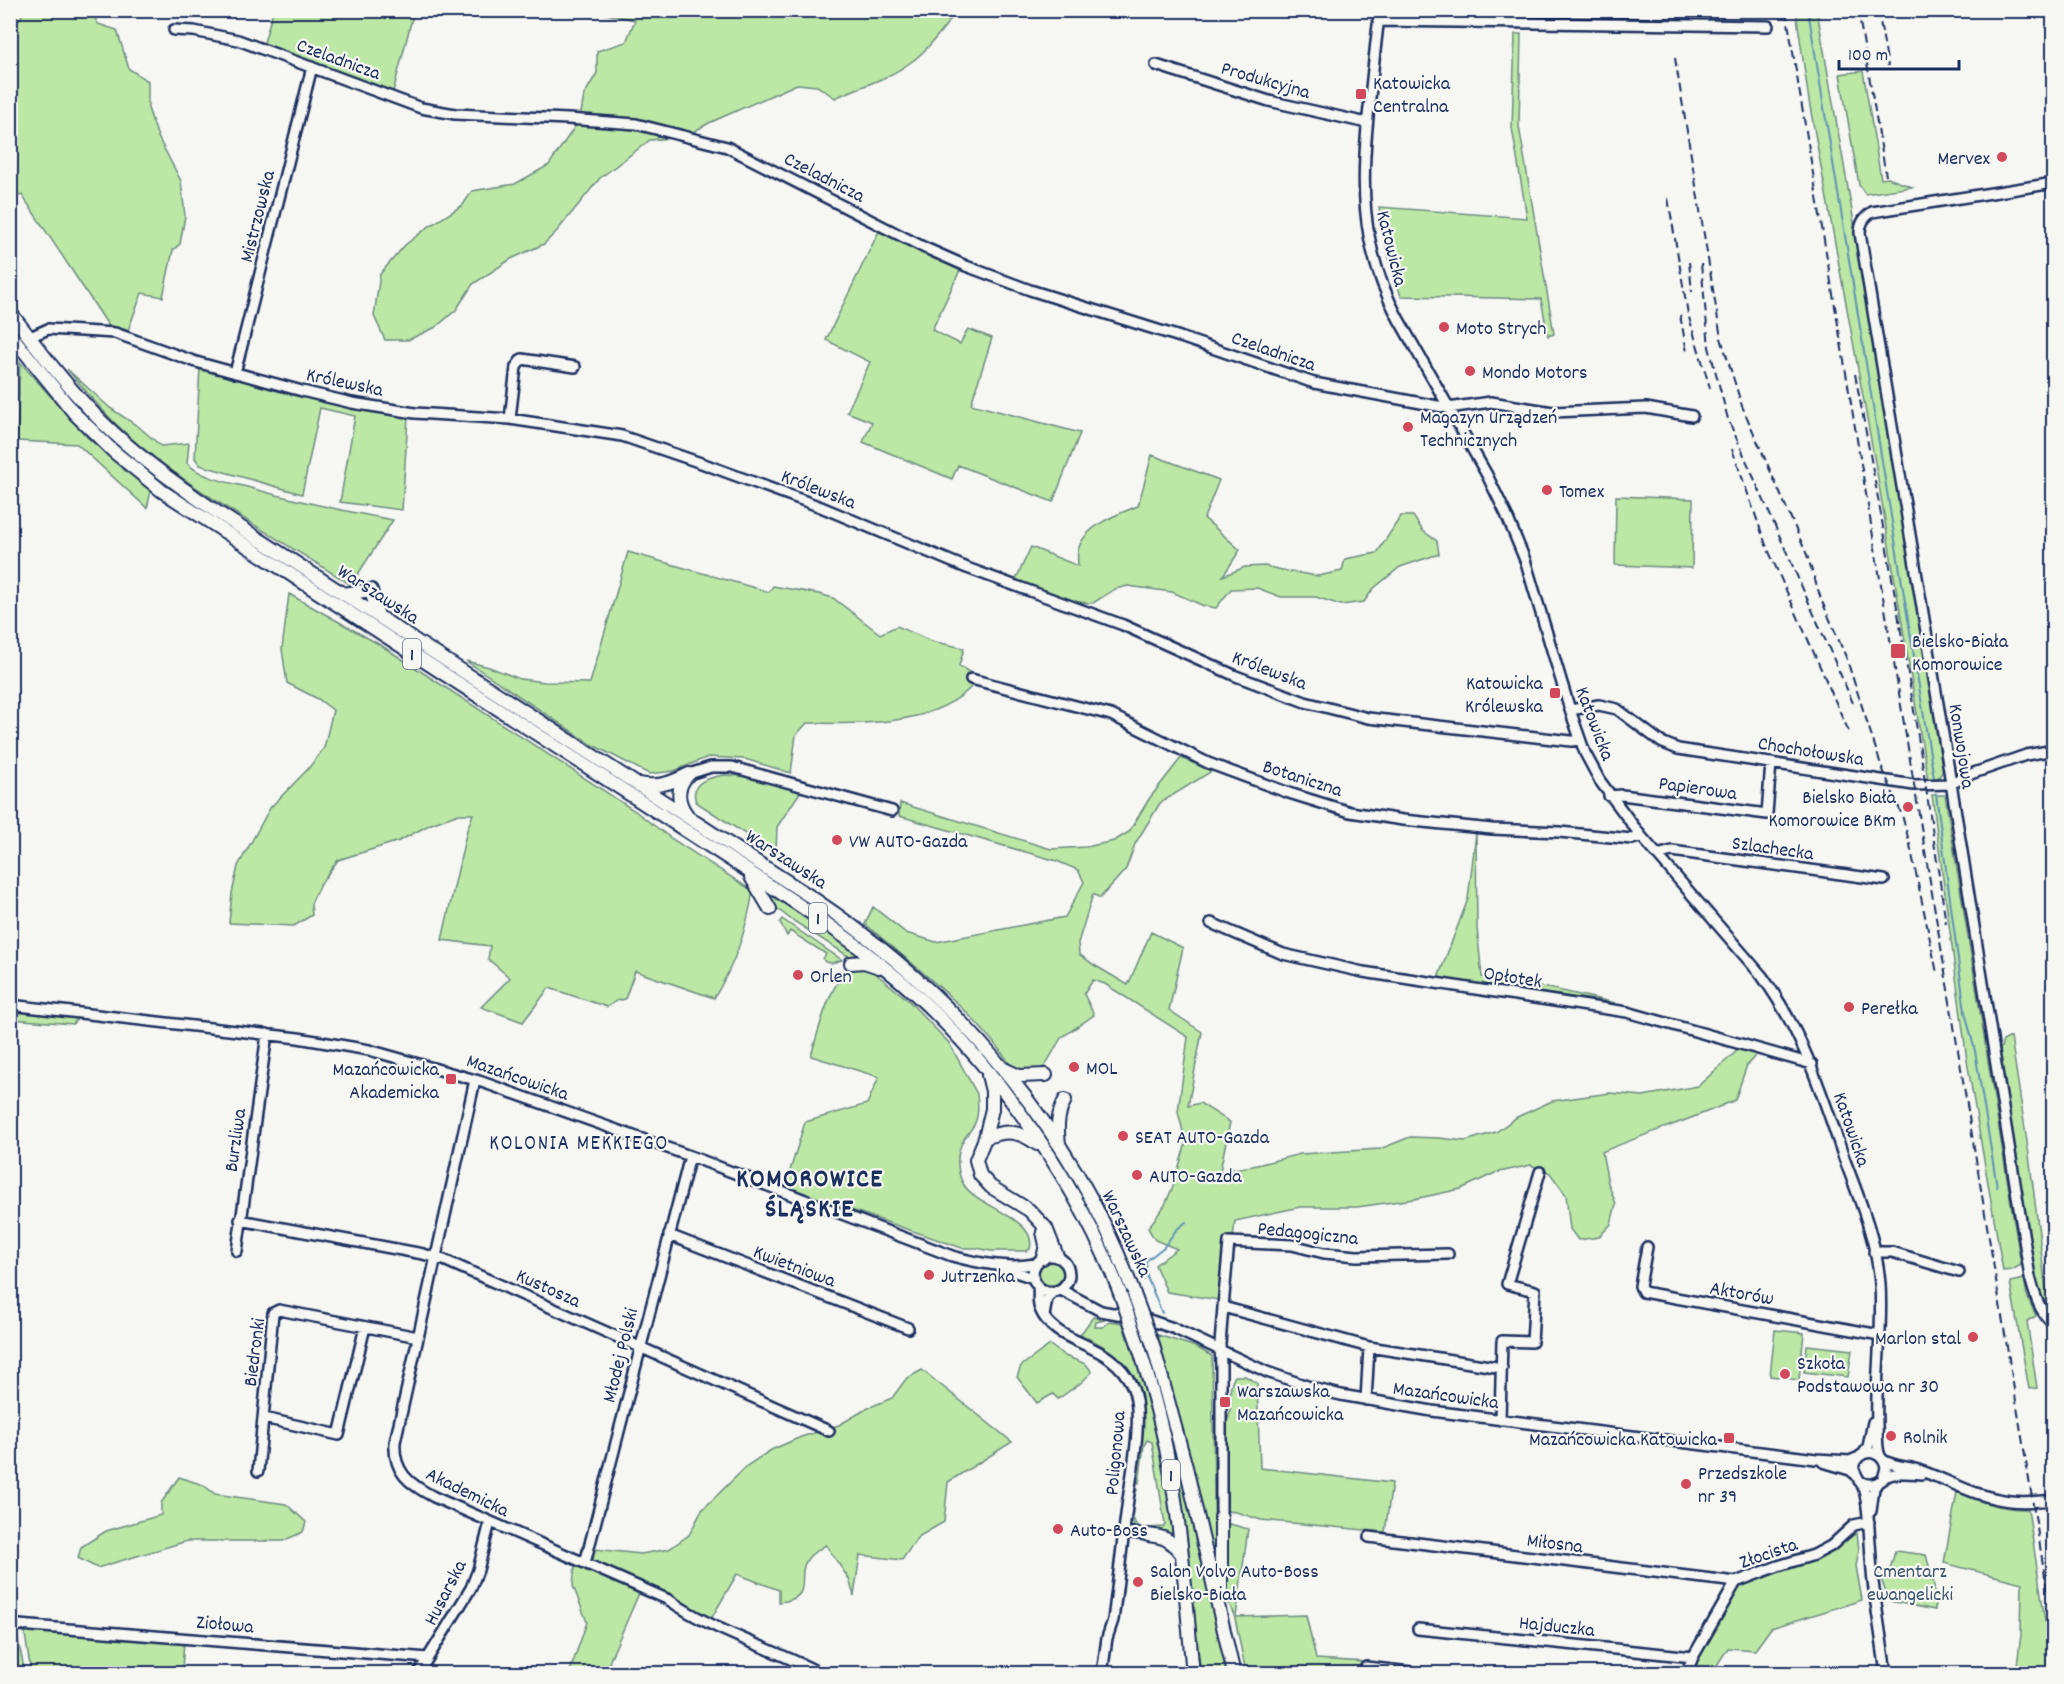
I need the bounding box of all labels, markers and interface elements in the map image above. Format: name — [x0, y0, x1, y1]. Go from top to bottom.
street label: Czeladnicza — [292, 33, 385, 89]
scale bar — [1839, 33, 1959, 71]
text: 100 m — [1848, 44, 1888, 69]
street label: Produkcyjna — [1217, 56, 1314, 108]
place label: Katowicka Centralna — [1373, 71, 1451, 122]
marker: Katowicka Centralna — [1354, 87, 1368, 101]
street label: Czeladnicza — [778, 146, 870, 211]
place label: Mervex — [1938, 146, 1991, 174]
marker: Mervex — [1995, 150, 2009, 164]
street label: Mistrzowska — [234, 167, 284, 266]
street label: Katowicka — [1367, 208, 1413, 290]
place label: Moto Strych — [1456, 316, 1546, 344]
marker: Moto Strych — [1437, 320, 1451, 334]
street label: Czeladnicza — [1227, 325, 1320, 381]
place label: Mondo Motors — [1482, 360, 1587, 388]
street label: Królewska — [303, 362, 386, 406]
marker: Mondo Motors — [1463, 364, 1477, 378]
place label: Magazyn Urządzeń Technicznych — [1420, 405, 1557, 456]
marker: Magazyn Urządzeń Technicznych — [1401, 420, 1415, 434]
street label: Królewska — [776, 464, 860, 518]
place label: Tomex — [1559, 479, 1605, 507]
marker: Tomex — [1540, 483, 1554, 497]
street label: Warszawska — [331, 559, 424, 633]
place label: Bielsko-Biała Komorowice — [1912, 629, 2009, 680]
road number: 1 — [403, 639, 421, 669]
marker: Bielsko-Biała Komorowice — [1889, 642, 1907, 660]
street label: Królewska — [1227, 645, 1311, 699]
place label: Katowicka Królewska — [1465, 671, 1544, 722]
street label: Katowicka — [1566, 683, 1620, 766]
marker: Katowicka Królewska — [1548, 686, 1562, 700]
street label: Konwojowa — [1940, 702, 1981, 792]
street label: Chochołowska — [1756, 731, 1866, 775]
street label: Botaniczna — [1259, 754, 1346, 806]
street label: Papierowa — [1657, 771, 1739, 809]
place label: Bielsko Biała Komorowice BKm — [1768, 785, 1897, 836]
marker: Bielsko Biała Komorowice BKm — [1901, 800, 1915, 814]
street label: Warszawska — [739, 824, 832, 898]
place label: VW AUTO-Gazda — [849, 829, 968, 857]
street label: Szlachecka — [1730, 830, 1816, 870]
marker: VW AUTO-Gazda — [830, 833, 844, 847]
road number: 1 — [809, 903, 827, 933]
street label: Opłotek — [1481, 961, 1544, 997]
place label: Orlen — [810, 964, 852, 992]
marker: Orlen — [791, 968, 805, 982]
place label: Perełka — [1861, 996, 1918, 1024]
marker: Perełka — [1842, 1000, 1856, 1014]
street label: Mazańcowicka — [462, 1048, 572, 1110]
place label: MOL — [1086, 1056, 1117, 1084]
place label: Mazańcowicka Akademicka — [333, 1057, 440, 1108]
marker: MOL — [1067, 1060, 1081, 1074]
marker: Mazańcowicka Akademicka — [444, 1072, 458, 1086]
street label: Katowicka — [1824, 1089, 1876, 1172]
street label: Burzliwa — [219, 1106, 255, 1174]
place label: SEAT AUTO-Gazda — [1135, 1125, 1270, 1153]
marker: SEAT AUTO-Gazda — [1116, 1129, 1130, 1143]
district label: KOLONIA MEKKIEGO — [489, 1130, 669, 1160]
district label: KOMOROWICE ŚLĄSKIE — [736, 1162, 884, 1229]
place label: AUTO-Gazda — [1149, 1164, 1242, 1192]
marker: AUTO-Gazda — [1130, 1168, 1144, 1182]
street label: Warszawska — [1093, 1186, 1158, 1283]
street label: Pedagogiczna — [1256, 1216, 1360, 1254]
street label: Kwietniowa — [749, 1239, 840, 1297]
street label: Kustosza — [511, 1263, 585, 1317]
place label: Jutrzenka — [941, 1264, 1016, 1292]
marker: Jutrzenka — [922, 1268, 936, 1282]
street label: Aktorów — [1707, 1276, 1776, 1314]
street label: Młodej Polski — [597, 1305, 647, 1406]
street label: Biedronki — [238, 1316, 274, 1388]
place label: Marlon stal — [1875, 1326, 1961, 1354]
marker: Marlon stal — [1966, 1330, 1980, 1344]
place label: Szkoła Podstawowa nr 30 — [1797, 1351, 1939, 1402]
marker: Szkoła Podstawowa nr 30 — [1778, 1367, 1792, 1381]
street label: Mazańcowicka — [1391, 1376, 1501, 1418]
place label: Warszawska Mazańcowicka — [1237, 1379, 1344, 1430]
marker: Warszawska Mazańcowicka — [1218, 1395, 1232, 1409]
street label: Poligonowa — [1099, 1409, 1135, 1497]
place label: Rolnik — [1903, 1425, 1948, 1453]
place label: Mazańcowicka Katowicka — [1529, 1427, 1718, 1455]
marker: Rolnik — [1884, 1429, 1898, 1443]
marker: Mazańcowicka Katowicka — [1722, 1431, 1736, 1445]
road number: 1 — [1162, 1460, 1180, 1490]
street label: Akademicka — [420, 1461, 514, 1526]
place label: Przedszkole nr 39 — [1698, 1461, 1787, 1512]
marker: Przedszkole nr 39 — [1679, 1477, 1693, 1491]
place label: Auto-Boss — [1070, 1518, 1148, 1546]
marker: Auto-Boss — [1051, 1522, 1065, 1536]
street label: Miłosna — [1525, 1528, 1585, 1562]
street label: Złocista — [1736, 1532, 1802, 1578]
street label: Husarska — [418, 1555, 475, 1631]
place label: Salon Volvo Auto-Boss Bielsko-Biała — [1150, 1559, 1319, 1610]
park label: Cmentarz ewangelicki — [1867, 1559, 1953, 1610]
marker: Salon Volvo Auto-Boss Bielsko-Biała — [1131, 1575, 1145, 1589]
street label: Ziołowa — [195, 1610, 255, 1642]
street label: Hajduczka — [1517, 1610, 1597, 1646]

